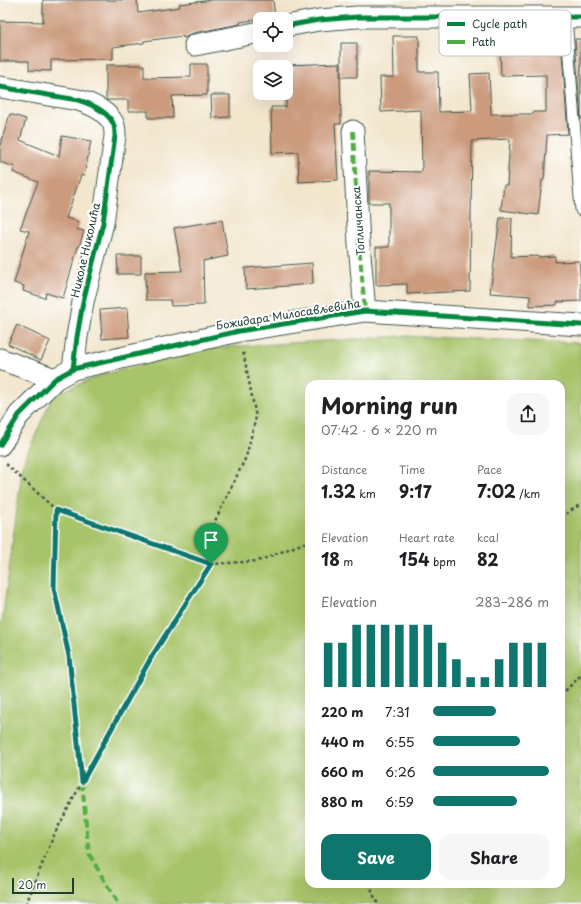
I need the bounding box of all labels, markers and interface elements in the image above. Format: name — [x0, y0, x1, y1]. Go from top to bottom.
legend — [439, 10, 571, 56]
map controls — [253, 12, 293, 100]
button: locate — [253, 12, 293, 52]
text: Cycle path — [472, 15, 527, 32]
text: Path — [472, 33, 496, 50]
button: layers — [253, 60, 293, 100]
street label: Топличанска — [347, 186, 369, 256]
street label: Николе Николића — [66, 201, 104, 299]
street label: Божидара Милосављевића — [215, 294, 362, 334]
text: Morning run — [321, 388, 458, 421]
button: share — [507, 393, 549, 435]
text: 07:42 · 6 × 220 m — [321, 420, 437, 439]
text: Distance — [321, 461, 367, 478]
text: Time — [399, 461, 425, 478]
text: Pace — [477, 461, 502, 478]
text: 1.32 — [321, 478, 356, 504]
text: 9:17 — [399, 478, 432, 504]
text: 7:02 — [477, 478, 516, 504]
text: km — [356, 485, 376, 502]
text: /km — [516, 485, 540, 502]
pin — [194, 523, 228, 564]
icon: arrive — [200, 529, 222, 551]
text: Elevation — [321, 529, 368, 546]
text: Heart rate — [399, 529, 455, 546]
text: kcal — [477, 529, 499, 546]
text: 18 — [321, 546, 340, 572]
text: 154 — [399, 546, 430, 572]
text: 82 — [477, 546, 499, 572]
text: m — [340, 553, 353, 570]
text: bpm — [430, 553, 456, 570]
text: Elevation — [321, 592, 377, 611]
text: 283–286 m — [475, 592, 549, 611]
text: 220 m — [321, 702, 363, 721]
text: 7:31 — [385, 702, 410, 721]
text: 440 m — [321, 732, 364, 751]
text: 6:55 — [385, 732, 415, 751]
text: 660 m — [321, 762, 364, 781]
text: 6:26 — [385, 762, 416, 781]
text: 880 m — [321, 792, 363, 811]
text: 6:59 — [385, 792, 414, 811]
button: Save — [321, 834, 431, 880]
button: Share — [439, 834, 549, 880]
scale bar — [12, 876, 74, 895]
text: 20 m — [18, 876, 46, 893]

